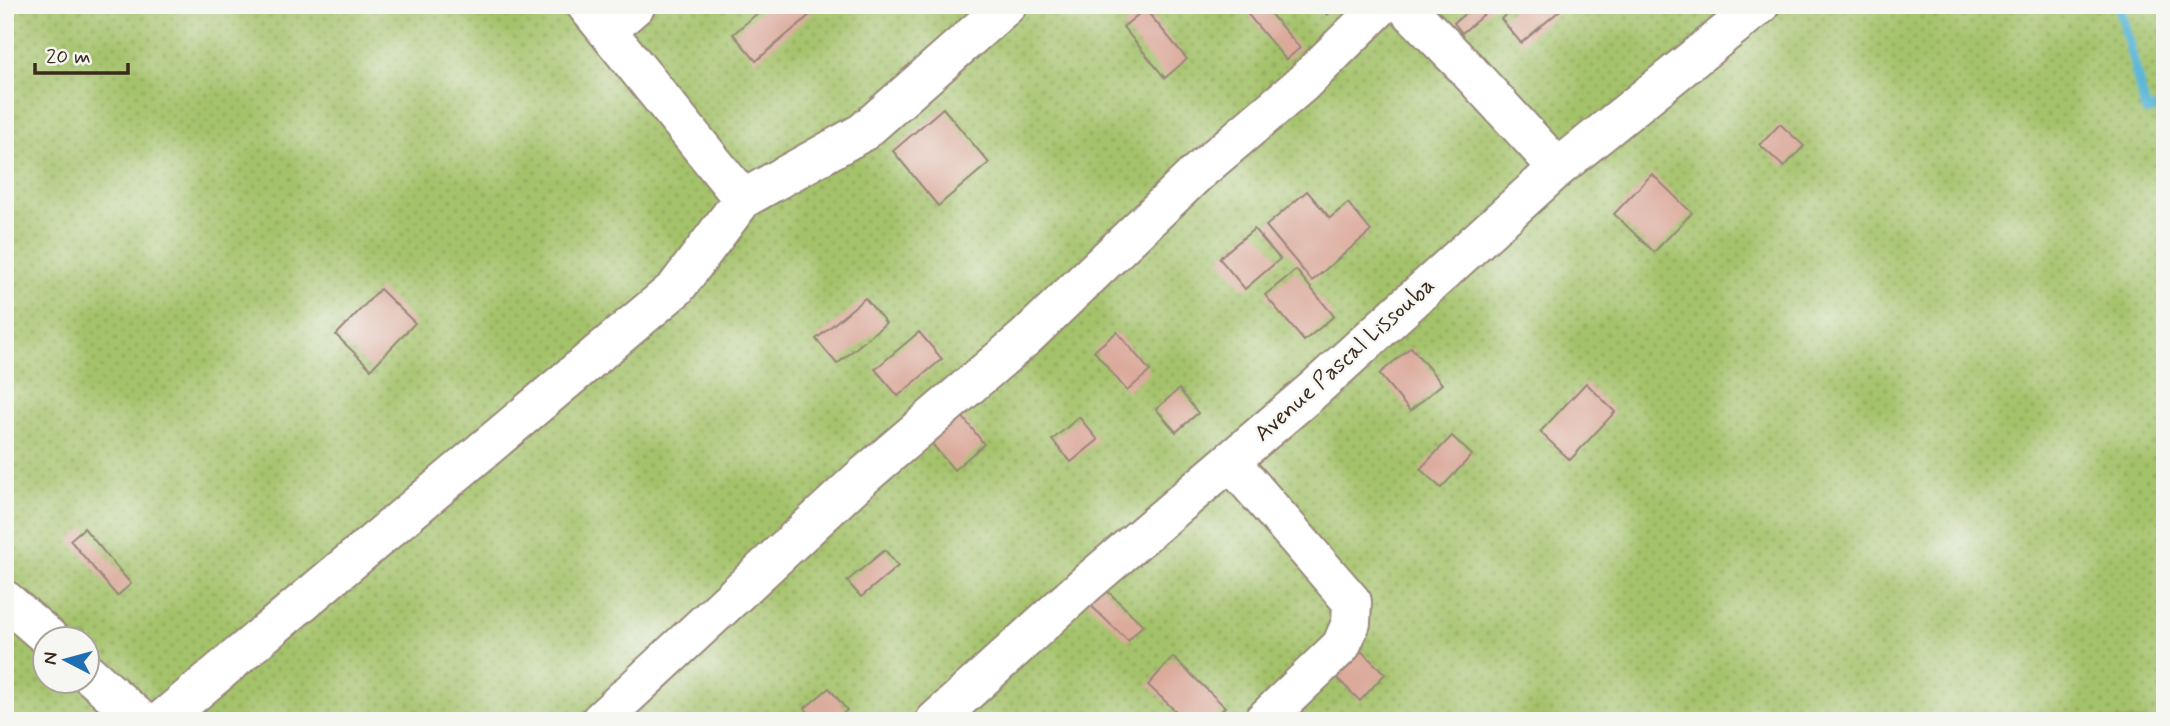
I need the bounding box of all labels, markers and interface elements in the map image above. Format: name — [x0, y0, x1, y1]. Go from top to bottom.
scale bar — [35, 32, 128, 76]
text: 20 m — [46, 43, 91, 71]
street label: Avenue Pascal Lissouba — [1249, 271, 1441, 449]
north arrow — [32, 624, 102, 694]
text: N — [37, 651, 64, 666]

